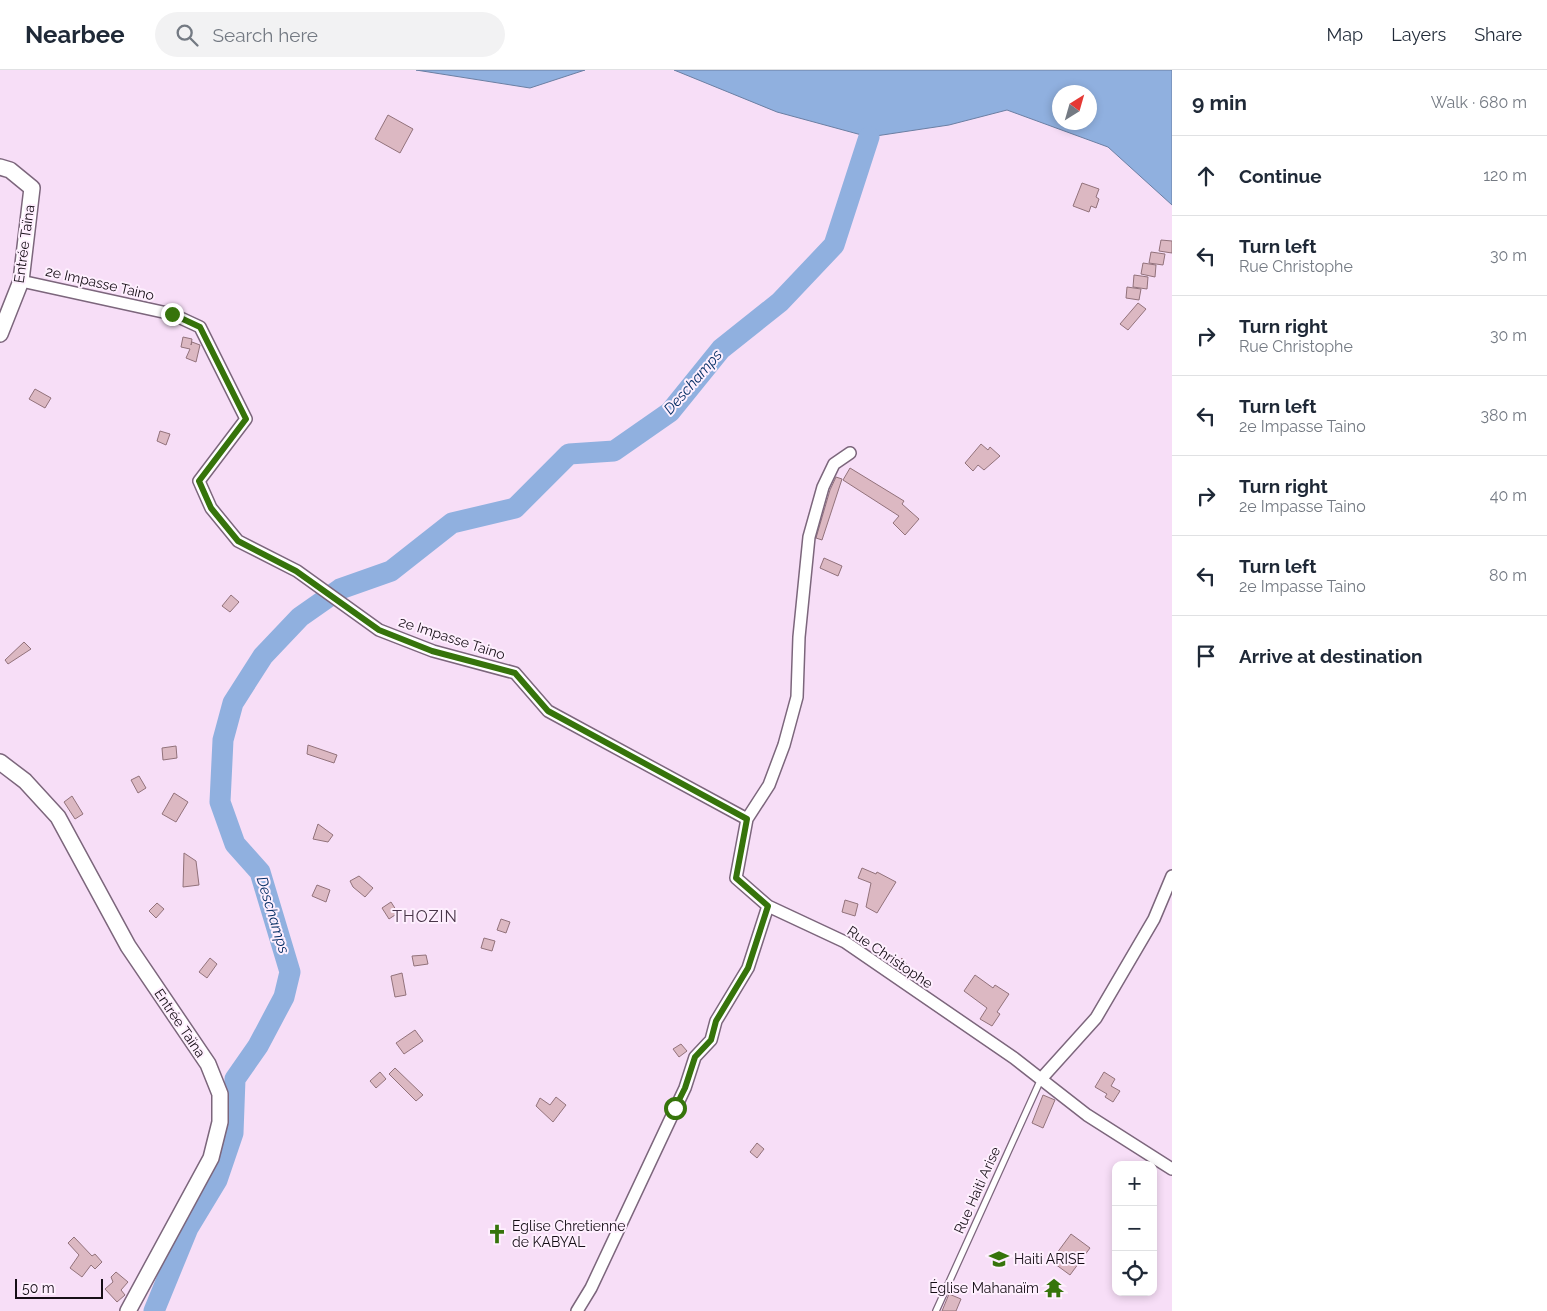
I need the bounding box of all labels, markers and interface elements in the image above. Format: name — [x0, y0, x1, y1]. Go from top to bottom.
search box — [155, 12, 505, 57]
text: Nearbee — [25, 20, 125, 49]
icon: search — [173, 21, 201, 49]
text: Search here — [213, 24, 318, 46]
text: Map — [1327, 24, 1363, 45]
text: Layers — [1391, 24, 1446, 45]
text: Share — [1474, 24, 1522, 45]
north arrow — [1052, 85, 1097, 130]
text: 9 min — [1192, 90, 1247, 115]
text: Walk · 680 m — [1431, 93, 1527, 112]
icon: ahead — [1192, 162, 1220, 190]
text: Continue — [1239, 165, 1322, 187]
text: 120 m — [1483, 166, 1527, 185]
street label: Entrée Taïna — [11, 204, 37, 284]
text: Turn left — [1239, 235, 1316, 257]
icon: left — [1192, 242, 1220, 270]
text: 30 m — [1490, 246, 1527, 265]
text: Rue Christophe — [1239, 257, 1353, 276]
street label: 2e Impasse Taino — [44, 263, 156, 303]
route end — [161, 303, 184, 326]
text: Turn right — [1239, 315, 1328, 337]
icon: right — [1192, 322, 1220, 350]
text: 30 m — [1490, 326, 1527, 345]
text: Rue Christophe — [1239, 337, 1353, 356]
water label: Deschamps — [660, 346, 726, 418]
text: Turn left — [1239, 395, 1316, 417]
icon: left — [1192, 402, 1220, 430]
text: 380 m — [1480, 406, 1527, 425]
text: 2e Impasse Taino — [1239, 417, 1366, 436]
text: Turn right — [1239, 475, 1328, 497]
icon: right — [1192, 482, 1220, 510]
text: 40 m — [1490, 486, 1527, 505]
text: 2e Impasse Taino — [1239, 497, 1366, 516]
text: Turn left — [1239, 555, 1316, 577]
icon: left — [1192, 562, 1220, 590]
text: 80 m — [1489, 566, 1527, 585]
text: 2e Impasse Taino — [1239, 577, 1366, 596]
street label: 2e Impasse Taino — [397, 613, 507, 663]
icon: arrive — [1192, 642, 1220, 670]
text: Arrive at destination — [1239, 645, 1423, 667]
water label: Deschamps — [253, 874, 293, 956]
district label: THOZIN — [392, 907, 458, 926]
street label: Rue Christophe — [844, 923, 936, 991]
street label: Entrée Taïna — [151, 986, 209, 1060]
route start — [664, 1097, 687, 1120]
street label: Rue Haiti Arise — [951, 1144, 1003, 1236]
map controls — [1112, 1161, 1157, 1296]
button: + — [1112, 1161, 1157, 1206]
button: − — [1112, 1206, 1157, 1251]
place label: Eglise Chretienne de KABYAL — [512, 1218, 626, 1250]
church icon: Eglise Chretienne de KABYAL — [486, 1223, 508, 1245]
school or university icon: Haiti ARISE — [988, 1248, 1010, 1270]
place label: Haiti ARISE — [1014, 1251, 1085, 1267]
button: locate — [1112, 1251, 1157, 1296]
scale bar — [15, 1276, 102, 1299]
temple icon: Église Mahanaïm — [1043, 1277, 1065, 1299]
place label: Église Mahanaïm — [929, 1279, 1039, 1296]
text: 50 m — [22, 1280, 55, 1296]

